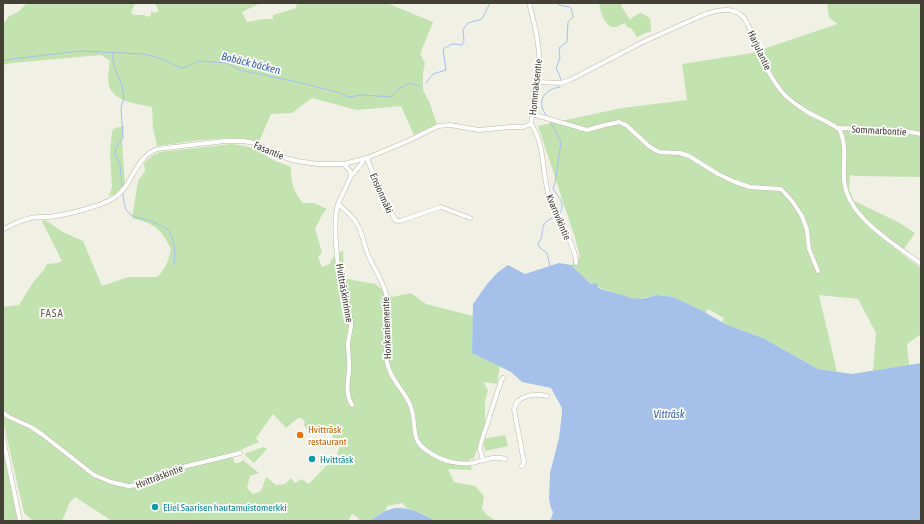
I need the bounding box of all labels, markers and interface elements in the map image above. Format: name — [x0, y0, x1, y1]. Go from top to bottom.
street label: Harjulantie — [746, 29, 774, 72]
water label: Bobäck bäcken — [220, 50, 282, 76]
street label: Hommaksentie — [527, 58, 544, 116]
street label: Sommarbontie — [851, 124, 907, 137]
street label: Fasantie — [252, 139, 286, 162]
street label: Ensionmäki — [368, 171, 395, 215]
street label: Kvarnvikintie — [544, 193, 573, 242]
street label: Hvitträskinrinne — [334, 263, 355, 324]
street label: Honkaniementie — [380, 296, 393, 359]
district label: FASA — [40, 307, 64, 319]
water label: Vitträsk — [653, 408, 685, 420]
place label: Hvitträsk restaurant — [308, 424, 347, 447]
marker: Hvitträsk restaurant — [295, 430, 305, 440]
marker: Hvitträsk — [307, 454, 317, 464]
place label: Hvitträsk — [320, 454, 354, 465]
street label: Hvitträskintie — [134, 462, 185, 491]
marker: Eliel Saarisen hautamuistomerkki — [150, 502, 160, 512]
place label: Eliel Saarisen hautamuistomerkki — [163, 502, 287, 513]

